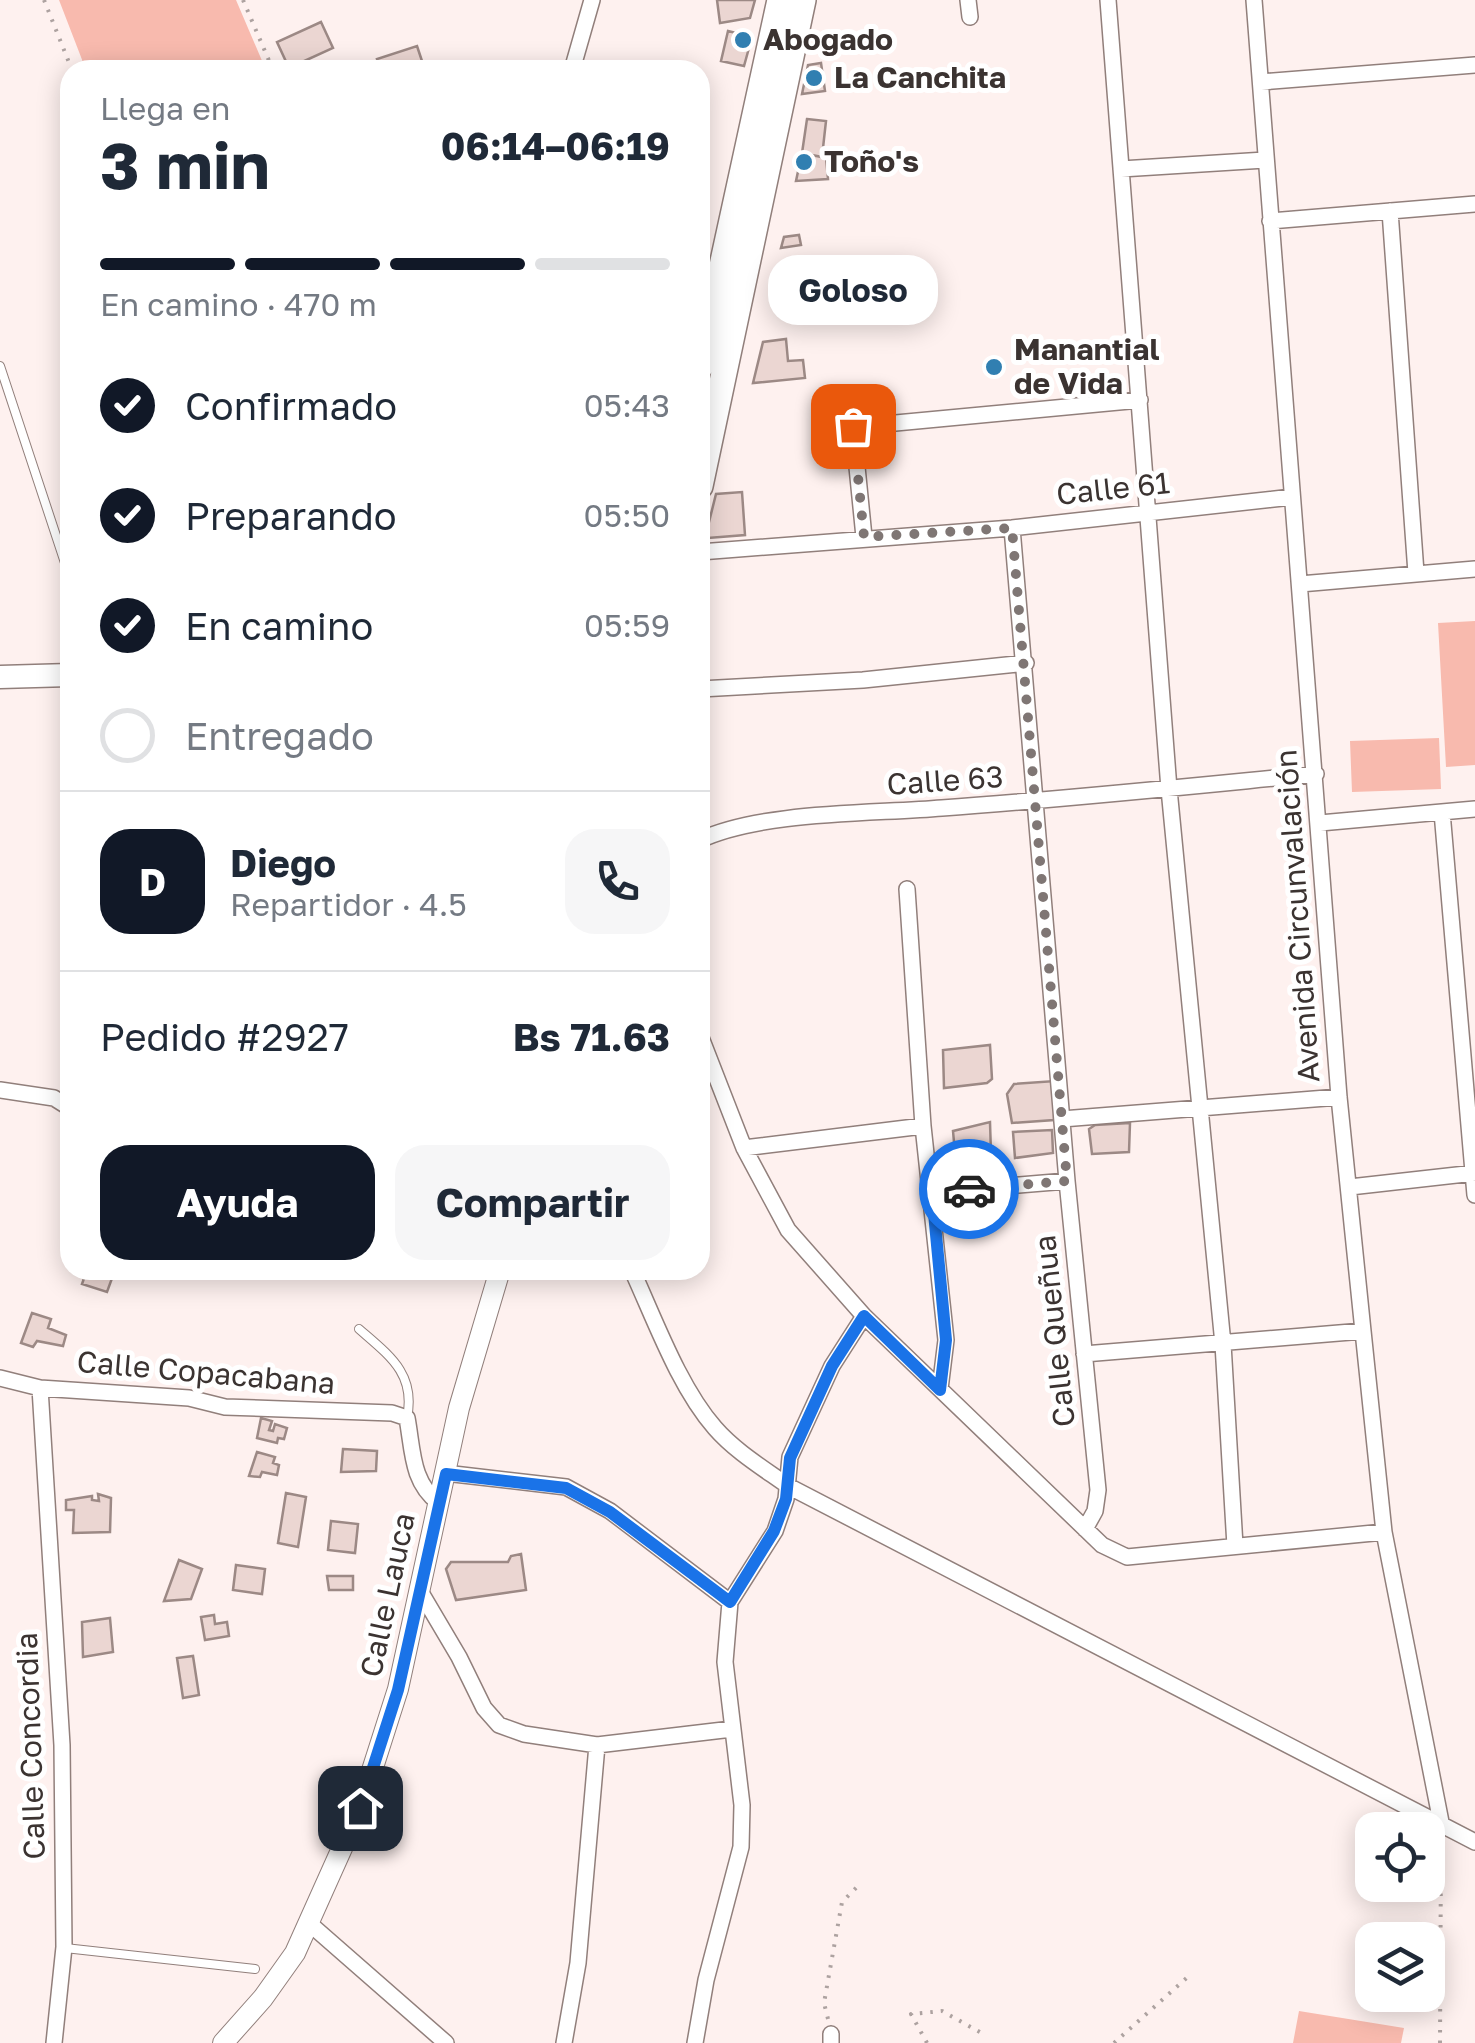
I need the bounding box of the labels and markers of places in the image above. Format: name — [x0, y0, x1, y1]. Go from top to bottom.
place label: Abogado — [763, 21, 893, 57]
marker: Abogado — [732, 29, 754, 51]
place label: La Canchita — [834, 59, 1006, 95]
marker: La Canchita — [803, 67, 825, 89]
place label: Toño's — [824, 143, 919, 179]
marker: Toño's — [793, 151, 815, 173]
callout: Goloso — [768, 256, 938, 326]
place label: Manantial de Vida — [1014, 331, 1159, 401]
marker: Manantial de Vida — [983, 356, 1005, 378]
pin — [811, 384, 896, 469]
pin — [318, 1766, 403, 1851]

